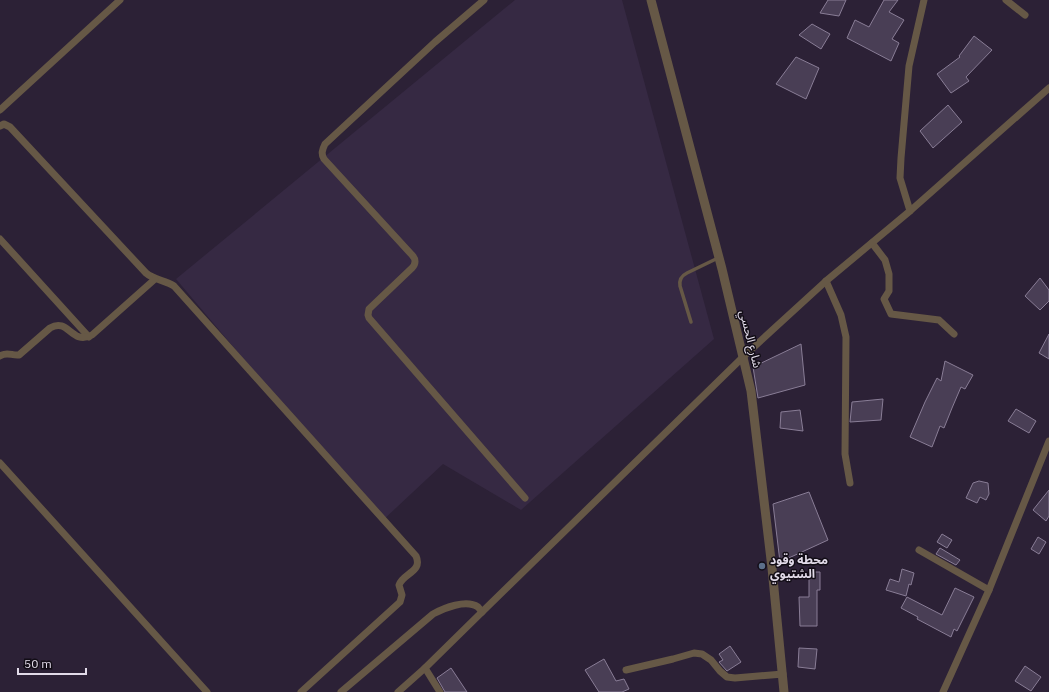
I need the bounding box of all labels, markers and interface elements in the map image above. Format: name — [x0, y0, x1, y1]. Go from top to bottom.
street label: شارع الحسي — [734, 309, 765, 370]
place label: محطة وقود الشتيوي — [770, 552, 828, 583]
marker: محطة وقود الشتيوي — [757, 561, 767, 571]
scale bar — [18, 650, 86, 676]
text: 50 m — [24, 656, 52, 671]

